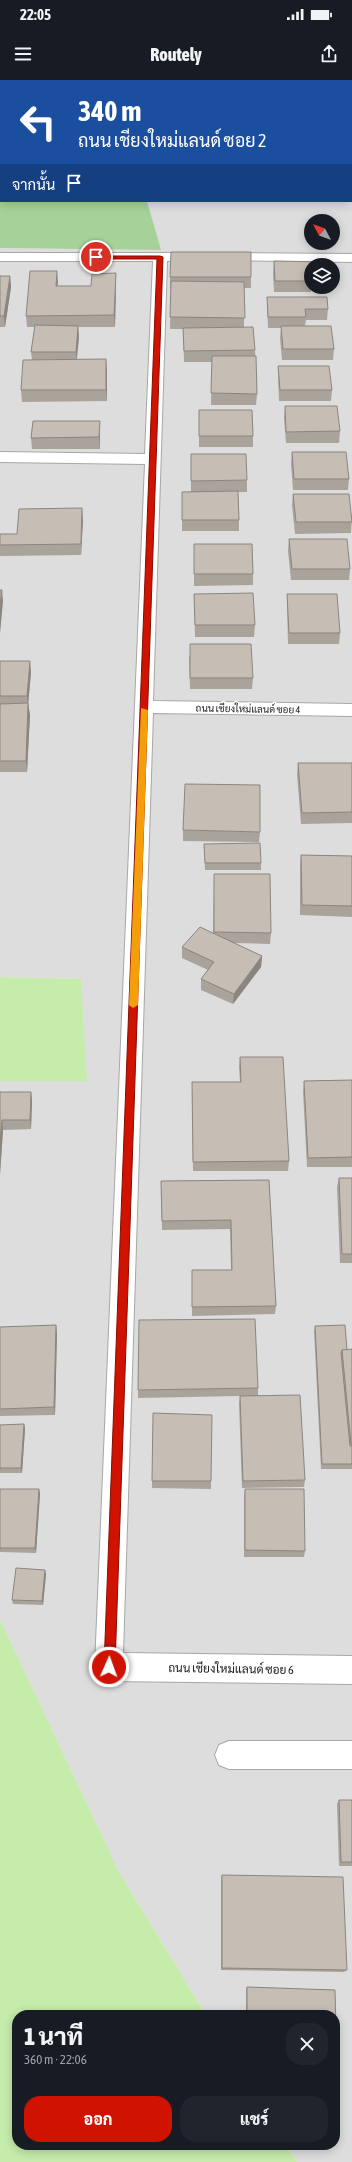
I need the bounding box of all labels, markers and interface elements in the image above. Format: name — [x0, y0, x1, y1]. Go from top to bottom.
text: 22:05 — [20, 6, 51, 23]
icon: menu — [12, 43, 34, 65]
icon: share — [318, 43, 340, 65]
text: Routely — [150, 44, 202, 65]
text: 340 m — [78, 95, 141, 127]
icon: left — [12, 96, 64, 148]
text: ถนน เชียงใหม่แลนด์ ซอย 2 — [78, 130, 266, 151]
icon: arrive — [63, 172, 85, 194]
text: จากนั้น — [12, 176, 55, 193]
north arrow — [304, 214, 340, 250]
map controls — [304, 214, 340, 294]
pin — [79, 240, 113, 274]
icon: arrive — [85, 246, 107, 268]
button: layers — [304, 258, 340, 294]
street label: ถนน เชียงใหม่แลนด์ ซอย 4 — [196, 701, 301, 715]
position arrow — [88, 1646, 130, 1688]
street label: ถนน เชียงใหม่แลนด์ ซอย 6 — [168, 1660, 294, 1677]
text: 1 นาที — [24, 2023, 83, 2050]
button: close — [286, 2023, 328, 2065]
text: 360 m · 22:06 — [24, 2052, 87, 2067]
button: ออก — [24, 2096, 172, 2142]
button: แชร์ — [180, 2096, 328, 2142]

